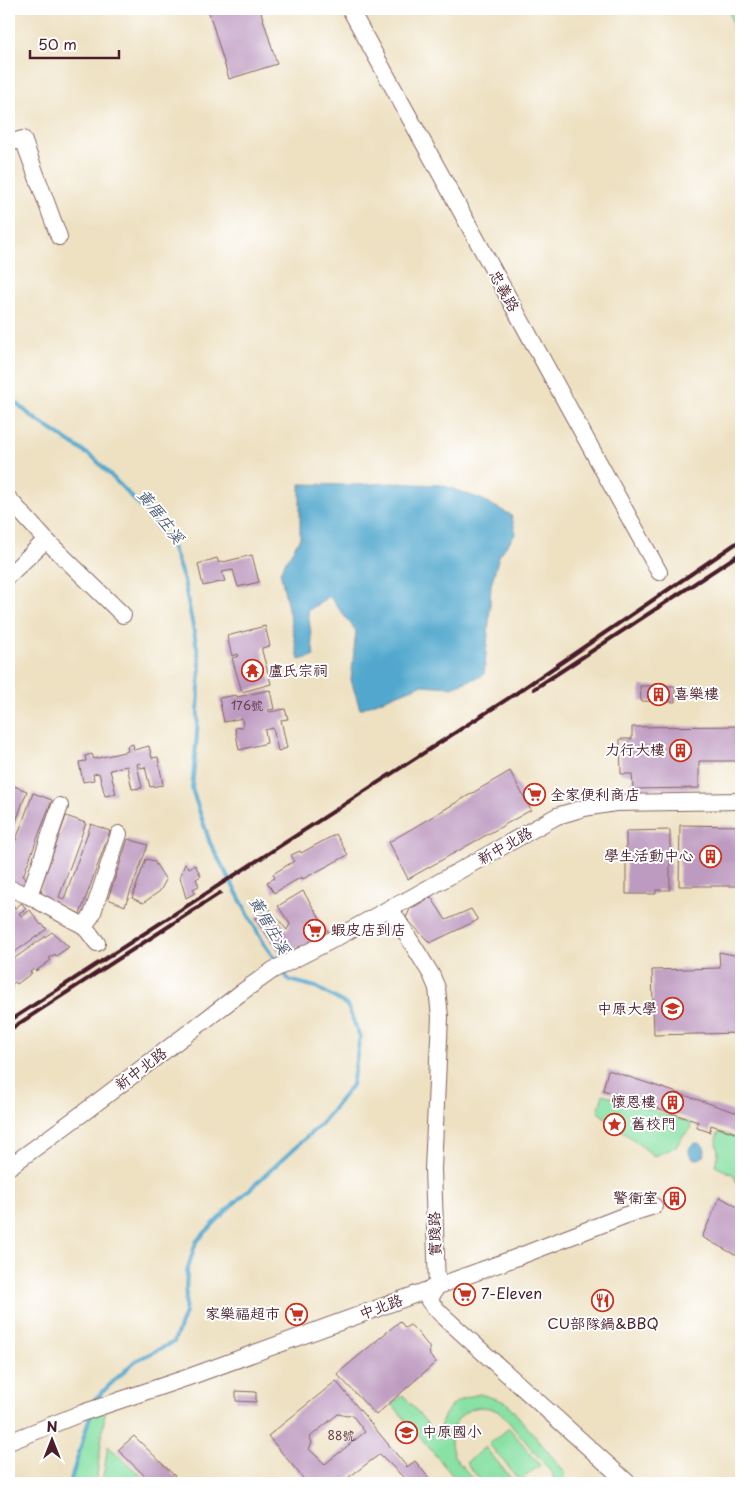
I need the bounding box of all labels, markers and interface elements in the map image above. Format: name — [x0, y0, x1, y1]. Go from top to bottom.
scale bar — [30, 28, 119, 60]
text: 50 m — [38, 32, 77, 55]
street label: 忠義路 — [484, 265, 526, 316]
water label: 黃厝庄溪 — [133, 483, 192, 549]
place label: 盧氏宗祠 — [268, 658, 328, 681]
temple icon: 盧氏宗祠 — [240, 659, 264, 683]
place label: 喜樂樓 — [674, 681, 719, 704]
building icon: 喜樂樓 — [646, 682, 670, 706]
house number: 176號 — [231, 696, 263, 714]
place label: 力行大樓 — [605, 737, 665, 760]
building icon: 力行大樓 — [669, 738, 693, 762]
place label: 全家便利商店 — [550, 782, 640, 805]
supermarket icon: 全家便利商店 — [522, 783, 546, 807]
street label: 新中北路 — [472, 820, 536, 869]
place label: 學生活動中心 — [604, 843, 694, 866]
building icon: 學生活動中心 — [698, 844, 722, 868]
water label: 黃厝庄溪 — [244, 891, 298, 959]
place label: 蝦皮店到店 — [331, 917, 406, 940]
supermarket icon: 蝦皮店到店 — [303, 918, 327, 942]
place label: 中原大學 — [597, 996, 657, 1019]
school or university icon: 中原大學 — [661, 997, 685, 1021]
street label: 新中北路 — [109, 1041, 171, 1095]
place label: 懷恩樓 — [611, 1089, 656, 1112]
building icon: 懷恩樓 — [660, 1090, 684, 1114]
place label: 舊校門 — [631, 1111, 676, 1134]
place icon: 舊校門 — [603, 1112, 627, 1136]
place label: 警衛室 — [613, 1185, 658, 1208]
building icon: 警衛室 — [662, 1186, 686, 1210]
street label: 實踐路 — [421, 1211, 446, 1257]
place label: 7-Eleven — [481, 1281, 542, 1304]
supermarket icon: 7-Eleven — [453, 1282, 477, 1306]
street label: 中北路 — [355, 1287, 406, 1324]
restaurant icon: CU部隊鍋&BBQ — [591, 1289, 615, 1313]
place label: 家樂福超市 — [205, 1301, 280, 1324]
supermarket icon: 家樂福超市 — [284, 1302, 308, 1326]
place label: CU部隊鍋&BBQ — [547, 1311, 659, 1334]
north arrow — [28, 1414, 78, 1464]
text: N — [46, 1416, 58, 1437]
place label: 中原國小 — [422, 1419, 482, 1442]
school or university icon: 中原國小 — [394, 1420, 418, 1444]
house number: 88號 — [328, 1426, 354, 1444]

